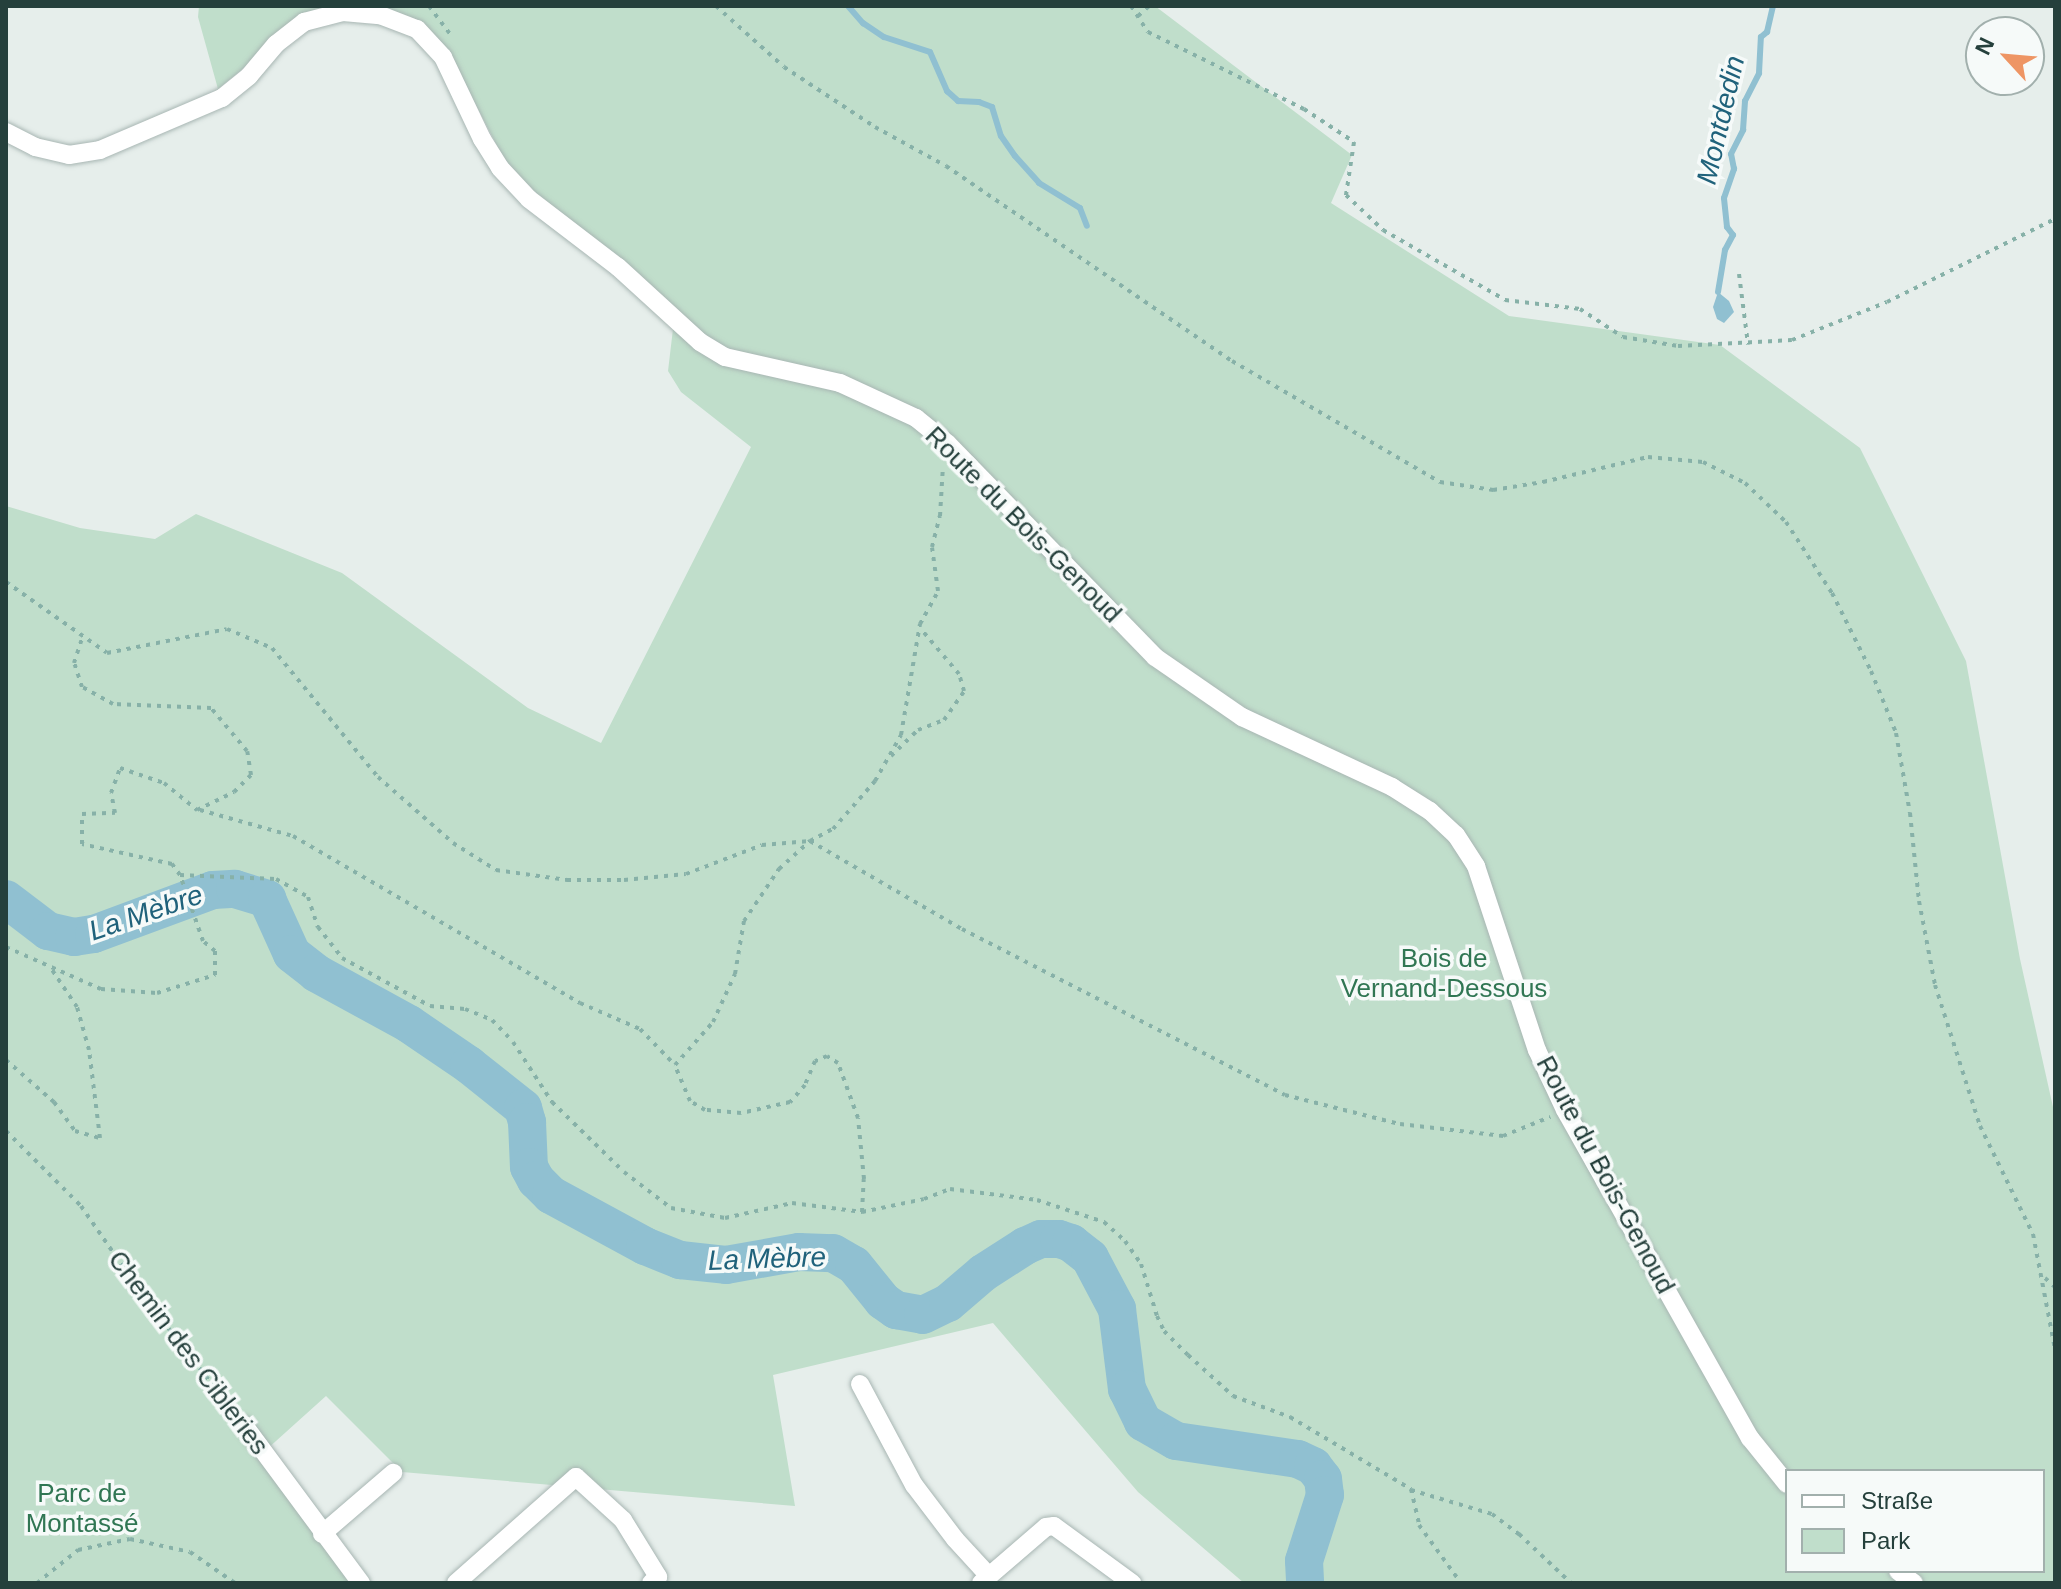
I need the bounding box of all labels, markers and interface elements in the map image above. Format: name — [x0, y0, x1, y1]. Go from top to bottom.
north arrow — [1965, 16, 2045, 96]
text: N — [1970, 34, 1999, 59]
water label: Montdedin — [1690, 53, 1752, 187]
street label: Route du Bois-Genoud — [918, 420, 1128, 630]
water label: La Mèbre — [85, 878, 207, 948]
park label: Bois de Vernand-Dessous — [1341, 943, 1547, 1004]
street label: Route du Bois-Genoud — [1529, 1051, 1681, 1299]
water label: La Mèbre — [707, 1240, 827, 1278]
street label: Chemin des Cibleries — [101, 1245, 275, 1461]
legend — [1785, 1469, 2045, 1573]
park label: Parc de Montassé — [26, 1478, 138, 1540]
text: Straße — [1861, 1487, 1933, 1514]
text: Park — [1861, 1527, 1910, 1554]

